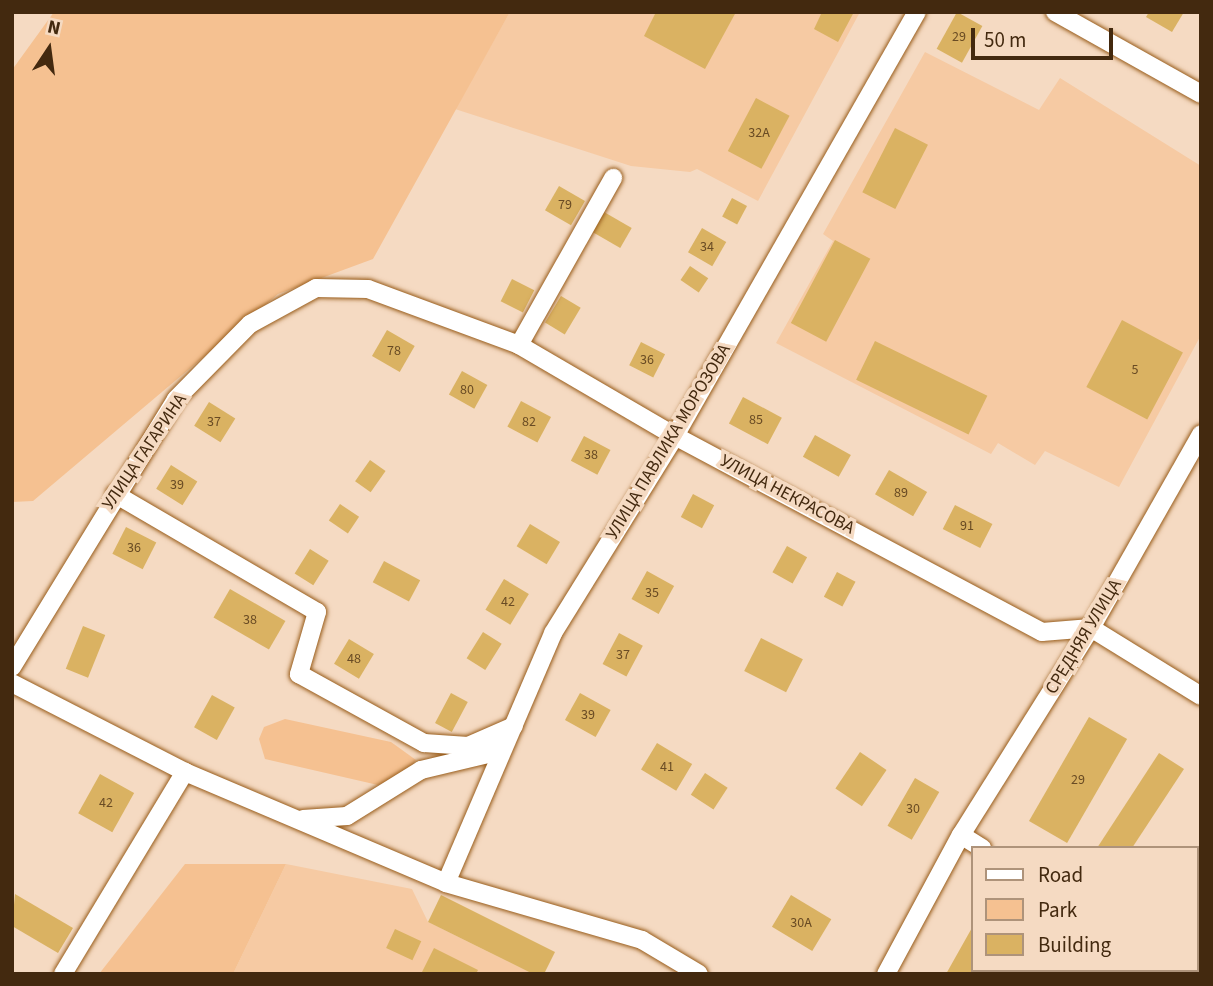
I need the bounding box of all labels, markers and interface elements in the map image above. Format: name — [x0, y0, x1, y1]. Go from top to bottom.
text: N — [45, 13, 63, 43]
north arrow — [14, 14, 84, 84]
scale bar — [975, 14, 1117, 58]
text: 50 m — [984, 25, 1026, 55]
house number: 29 — [952, 29, 966, 45]
house number: 32А — [748, 125, 770, 141]
house number: 79 — [558, 197, 572, 213]
house number: 34 — [700, 239, 714, 255]
street label: УЛИЦА ПАВЛИКА МОРОЗОВА — [602, 340, 736, 544]
house number: 78 — [387, 343, 401, 359]
house number: 36 — [640, 352, 654, 368]
house number: 5 — [1132, 362, 1138, 378]
house number: 80 — [460, 382, 474, 398]
street label: УЛИЦА ГАГАРИНА — [98, 390, 192, 514]
house number: 85 — [749, 412, 763, 428]
house number: 37 — [207, 414, 221, 430]
house number: 82 — [522, 414, 536, 430]
house number: 38 — [584, 447, 598, 463]
street label: УЛИЦА НЕКРАСОВА — [716, 451, 858, 539]
house number: 39 — [170, 477, 184, 493]
house number: 89 — [894, 485, 908, 501]
house number: 91 — [960, 518, 974, 534]
house number: 36 — [127, 540, 141, 556]
street label: СРЕДНЯЯ УЛИЦА — [1041, 576, 1127, 698]
house number: 35 — [645, 585, 659, 601]
house number: 42 — [501, 594, 515, 610]
house number: 38 — [243, 612, 257, 628]
house number: 37 — [616, 647, 630, 663]
house number: 48 — [347, 651, 361, 667]
house number: 39 — [581, 707, 595, 723]
house number: 41 — [660, 759, 674, 775]
house number: 29 — [1071, 772, 1085, 788]
house number: 42 — [99, 795, 113, 811]
house number: 30 — [906, 801, 920, 817]
legend — [972, 846, 1199, 972]
text: Road — [1038, 860, 1083, 890]
text: Park — [1038, 895, 1077, 925]
house number: 30А — [790, 915, 812, 931]
text: Building — [1038, 930, 1111, 960]

